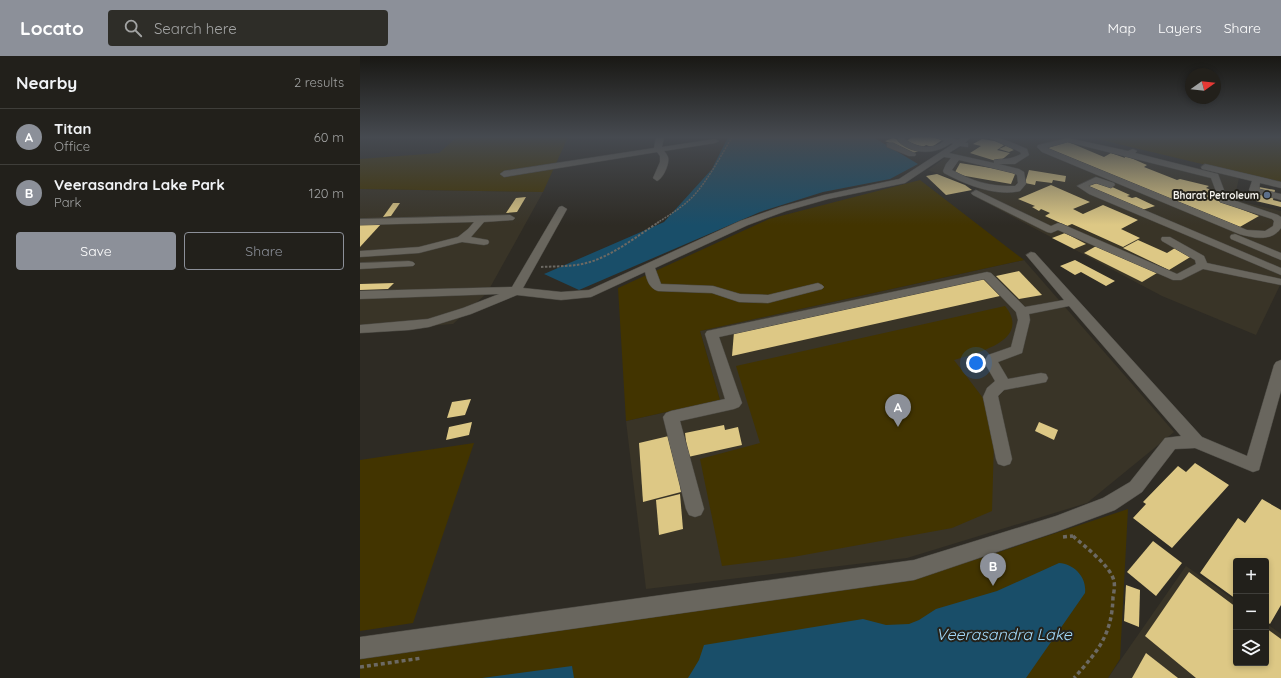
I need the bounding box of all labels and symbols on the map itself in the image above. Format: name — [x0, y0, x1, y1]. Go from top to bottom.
north arrow — [1185, 68, 1221, 104]
place label: Bharat Petroleum — [1173, 189, 1259, 202]
marker: Bharat Petroleum — [1262, 190, 1272, 200]
your location — [966, 353, 986, 373]
pin: A — [885, 394, 911, 427]
pin: B — [980, 553, 1006, 586]
water label: Veerasandra Lake — [936, 624, 1073, 644]

